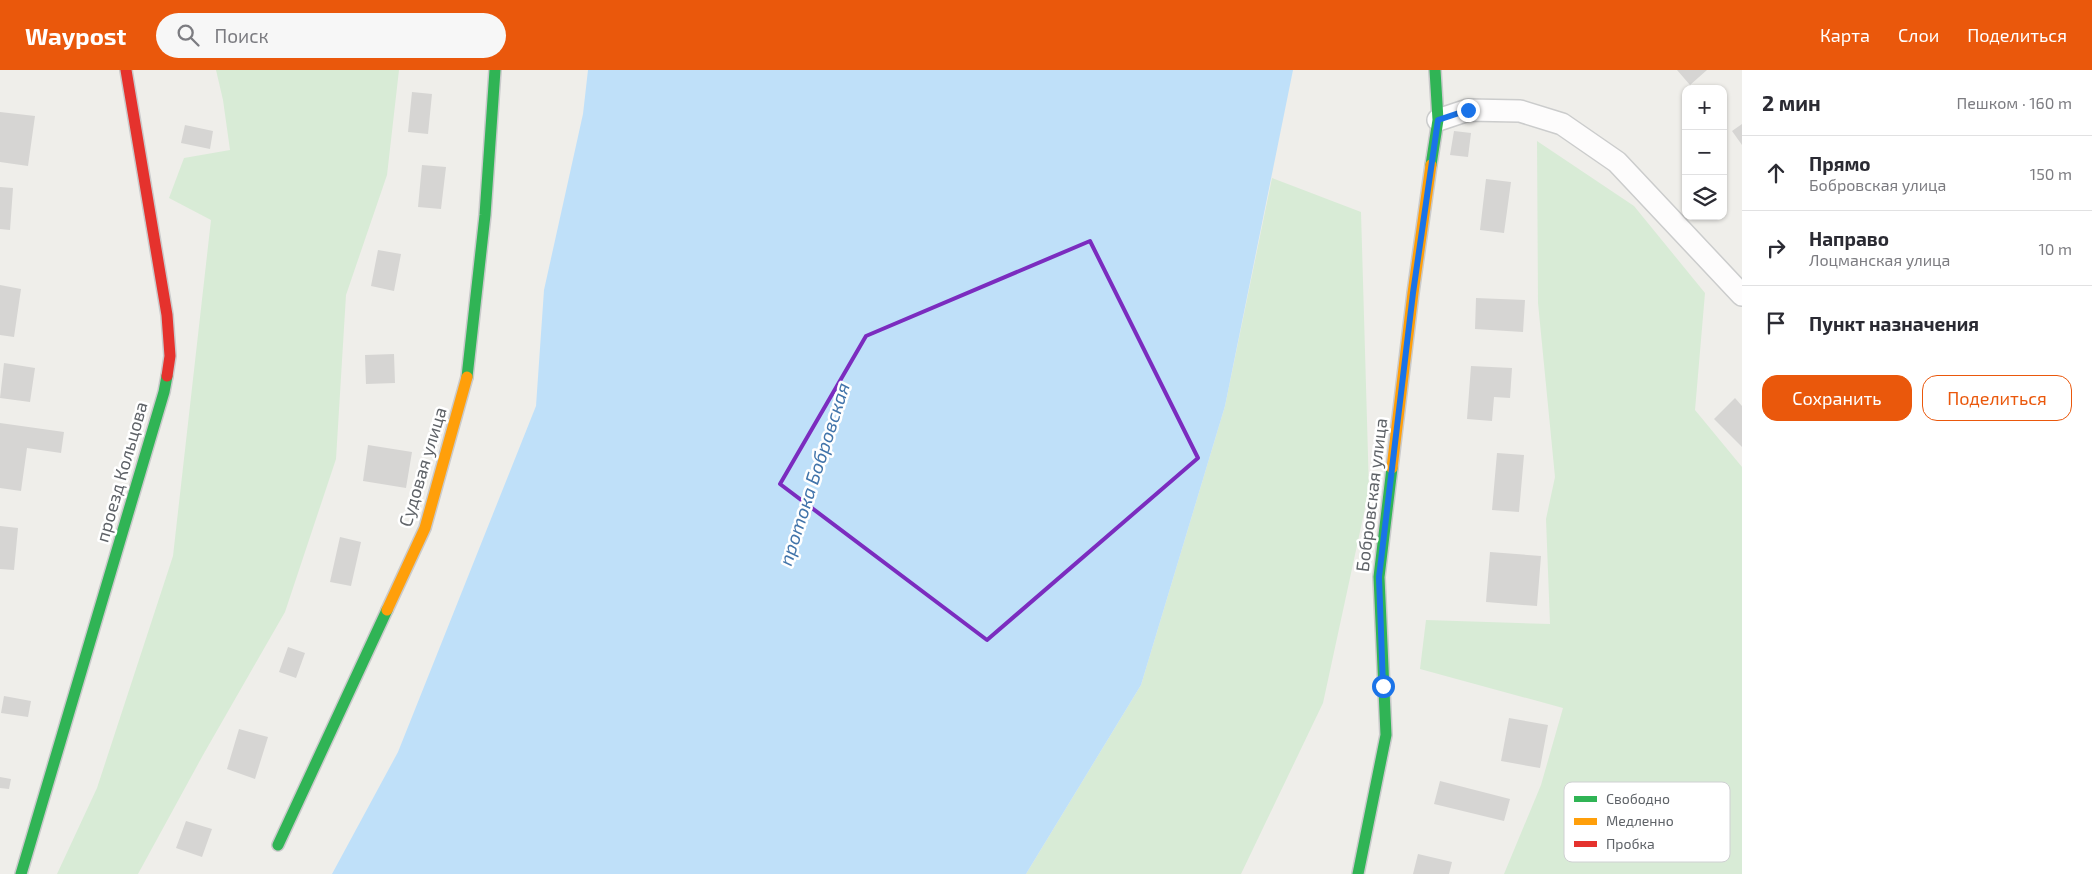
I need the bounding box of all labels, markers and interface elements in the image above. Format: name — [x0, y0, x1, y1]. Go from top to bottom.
search box — [156, 13, 506, 58]
text: Waypost — [25, 21, 126, 50]
icon: search — [174, 21, 202, 49]
text: Поиск — [214, 24, 269, 47]
text: Карта — [1820, 24, 1870, 46]
text: Слои — [1898, 24, 1939, 46]
text: Поделиться — [1967, 24, 2067, 46]
map controls — [1682, 85, 1727, 220]
button: + — [1682, 85, 1727, 130]
text: 2 мин — [1762, 90, 1821, 115]
text: Пешком · 160 m — [1956, 93, 2072, 112]
route end — [1457, 99, 1480, 122]
button: − — [1682, 130, 1727, 175]
text: Прямо — [1809, 152, 1871, 175]
icon: ahead — [1762, 159, 1790, 187]
text: 150 m — [2030, 164, 2072, 183]
button: layers — [1682, 175, 1727, 220]
text: Бобровская улица — [1809, 175, 1946, 194]
text: Направо — [1809, 227, 1889, 250]
icon: right — [1762, 234, 1790, 262]
text: 10 m — [2038, 239, 2072, 258]
text: Лоцманская улица — [1809, 250, 1950, 269]
icon: arrive — [1762, 309, 1790, 337]
text: Пункт назначения — [1809, 312, 1979, 335]
button: Сохранить — [1762, 375, 1912, 421]
button: Поделиться — [1922, 375, 2072, 421]
water label: протока Бобровская — [773, 380, 854, 568]
street label: проезд Кольцова — [90, 399, 152, 545]
street label: Судовая улица — [393, 404, 451, 529]
street label: Бобровская улица — [1351, 417, 1391, 573]
route start — [1372, 675, 1395, 698]
legend — [1564, 782, 1730, 862]
text: Свободно — [1606, 790, 1670, 807]
text: Медленно — [1606, 812, 1674, 829]
text: Пробка — [1606, 835, 1655, 852]

